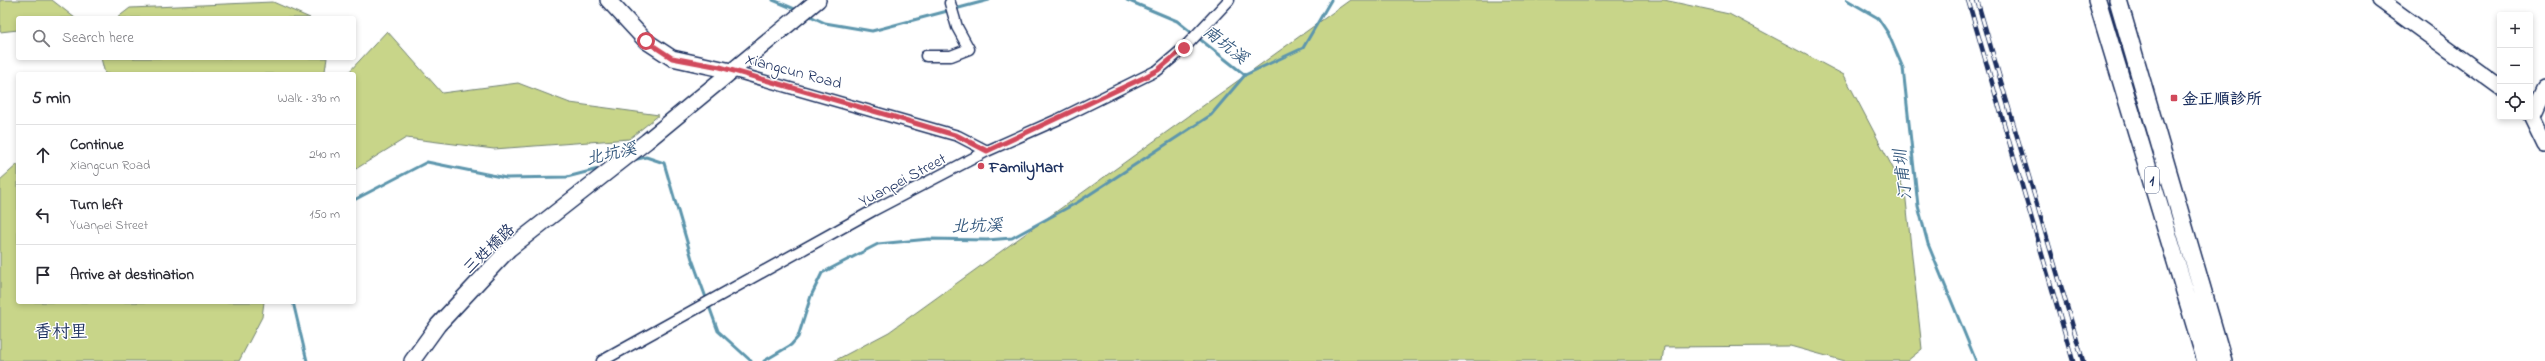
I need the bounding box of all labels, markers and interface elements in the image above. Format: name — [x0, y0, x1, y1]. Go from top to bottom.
map controls — [2497, 12, 2533, 120]
button: + — [2497, 12, 2533, 48]
search box — [16, 16, 356, 60]
water label: 南坑溪 — [1197, 20, 1254, 71]
icon: search — [30, 27, 52, 49]
text: Search here — [62, 27, 134, 49]
route start — [637, 32, 655, 50]
route end — [1175, 39, 1193, 57]
street label: Xiangcun Road — [743, 48, 844, 96]
button: − — [2497, 48, 2533, 84]
button: locate — [2497, 84, 2533, 120]
text: 5 min — [32, 86, 71, 111]
place label: 金正順診所 — [2182, 88, 2262, 112]
text: Walk · 390 m — [278, 89, 340, 108]
marker: 金正順診所 — [2169, 93, 2179, 103]
text: Continue — [70, 134, 124, 156]
water label: 北坑溪 — [584, 136, 640, 172]
icon: ahead — [32, 144, 54, 166]
text: 240 m — [309, 145, 340, 164]
water label: 汀甫圳 — [1888, 146, 1919, 202]
street label: Yuanpei Street — [855, 147, 952, 214]
text: Xiangcun Road — [70, 156, 150, 175]
place label: FamilyMart — [988, 156, 1064, 181]
marker: FamilyMart — [976, 161, 986, 171]
road number: 1 — [2145, 167, 2159, 193]
text: Turn left — [70, 194, 123, 216]
icon: left — [32, 204, 54, 226]
text: 150 m — [309, 205, 340, 224]
water label: 北坑溪 — [951, 214, 1004, 239]
text: Yuanpei Street — [70, 216, 148, 235]
street label: 三姓橋路 — [458, 219, 521, 280]
icon: arrive — [32, 264, 54, 286]
text: Arrive at destination — [70, 264, 194, 286]
district label: 香村里 — [34, 320, 88, 346]

